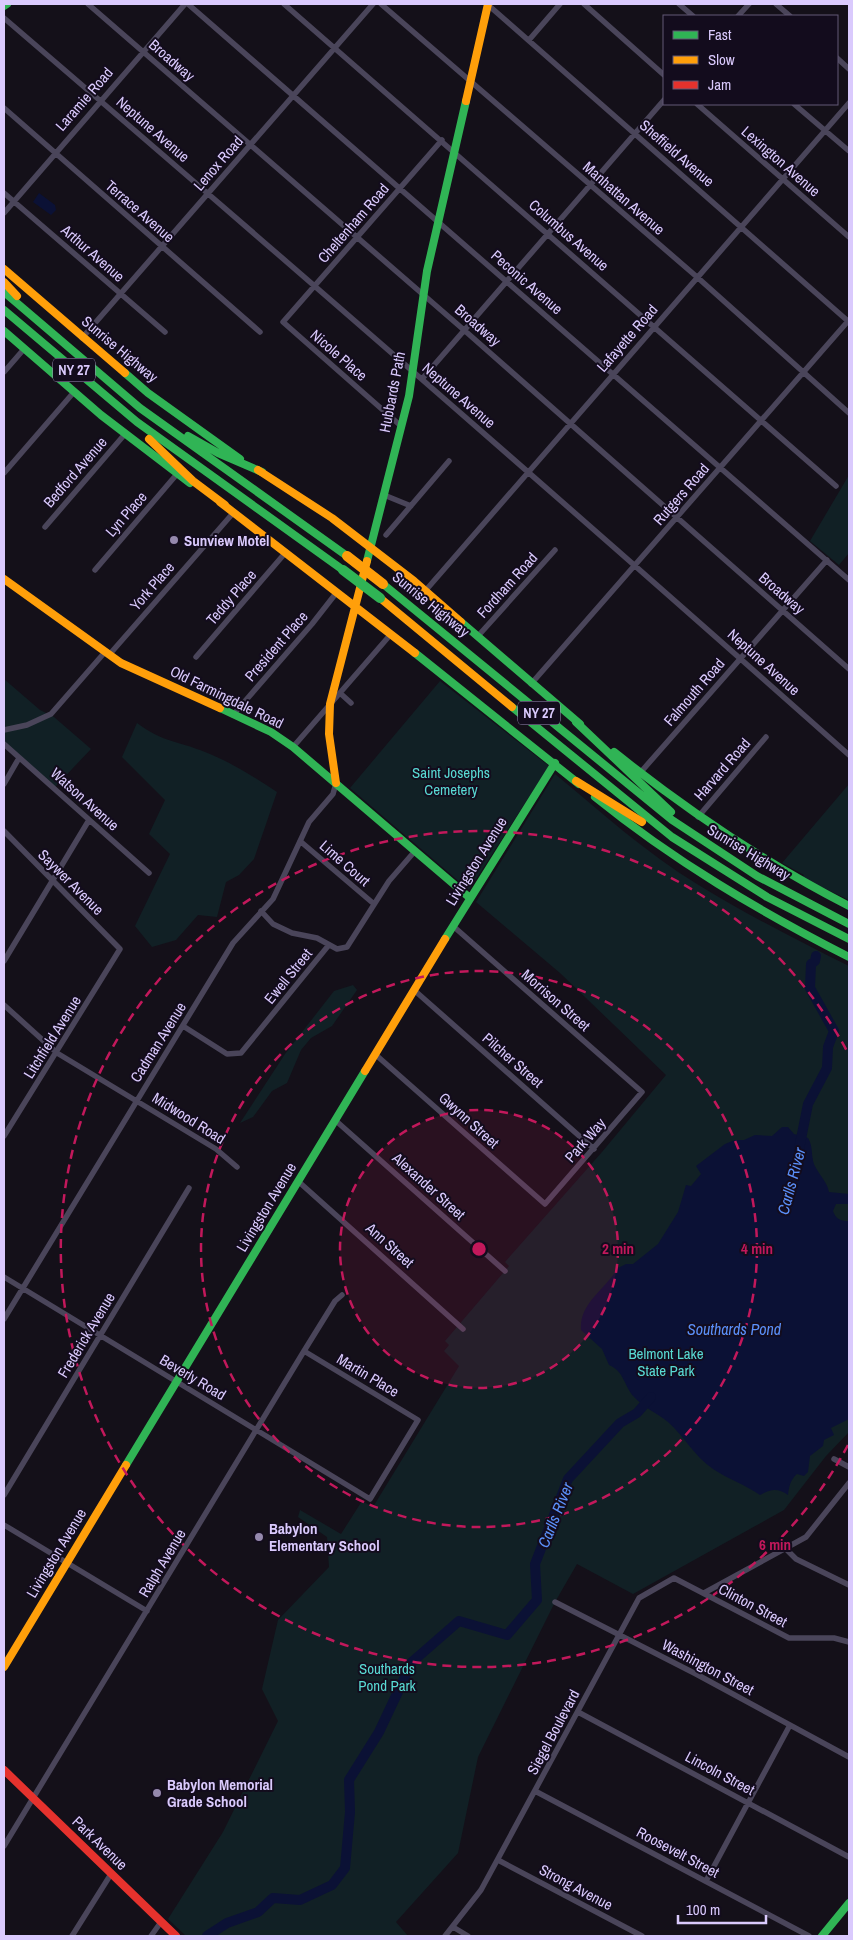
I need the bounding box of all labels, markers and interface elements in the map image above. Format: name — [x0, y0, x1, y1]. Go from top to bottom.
legend — [663, 15, 838, 105]
text: Fast — [708, 24, 732, 45]
street label: Broadway — [144, 34, 200, 86]
text: Slow — [708, 49, 735, 70]
street label: Laramie Road — [51, 63, 117, 135]
text: Jam — [708, 74, 731, 95]
street label: Neptune Avenue — [112, 91, 194, 167]
street label: Sheffield Avenue — [635, 115, 719, 191]
street label: Lexington Avenue — [737, 121, 825, 201]
street label: Lenox Road — [188, 131, 248, 195]
street label: Manhattan Avenue — [578, 156, 670, 240]
street label: Terrace Avenue — [101, 175, 179, 247]
street label: Cheltenham Road — [313, 179, 393, 267]
street label: Columbus Avenue — [525, 194, 614, 276]
street label: Arthur Avenue — [56, 219, 129, 287]
street label: Peconic Avenue — [487, 245, 567, 319]
street label: Broadway — [450, 299, 506, 351]
street label: Lafayette Road — [592, 300, 662, 376]
street label: Sunrise Highway — [77, 311, 163, 388]
street label: Nicole Place — [306, 324, 372, 386]
street label: Hubbards Path — [374, 350, 410, 434]
street label: Neptune Avenue — [418, 357, 500, 433]
road number: NY 27 — [53, 358, 95, 382]
street label: Bedford Avenue — [38, 432, 112, 512]
street label: Rutgers Road — [648, 458, 714, 530]
street label: Lyn Place — [101, 487, 152, 541]
place label: Sunview Motel — [184, 530, 269, 551]
marker: Sunview Motel — [168, 534, 180, 546]
street label: Fordham Road — [472, 548, 542, 622]
street label: York Place — [125, 557, 179, 615]
street label: Teddy Place — [201, 565, 261, 629]
street label: Sunrise Highway — [388, 566, 475, 642]
street label: Broadway — [754, 567, 810, 619]
street label: President Place — [240, 606, 313, 686]
street label: Neptune Avenue — [723, 624, 805, 700]
street label: Falmouth Road — [659, 654, 729, 730]
street label: Old Farmingdale Road — [167, 660, 287, 734]
road number: NY 27 — [518, 701, 560, 724]
street label: Harvard Road — [689, 733, 755, 805]
park label: Saint Josephs Cemetery — [412, 762, 490, 800]
street label: Watson Avenue — [46, 763, 124, 836]
street label: Livingston Avenue — [440, 812, 512, 909]
street label: Sunrise Highway — [703, 819, 795, 886]
street label: Lime Court — [315, 835, 375, 891]
street label: Saywer Avenue — [33, 844, 109, 920]
street label: Ewell Street — [259, 943, 317, 1008]
street label: Morrison Street — [517, 964, 595, 1036]
street label: Litchfield Avenue — [18, 991, 86, 1082]
street label: Cadman Avenue — [125, 998, 191, 1086]
street label: Pilcher Street — [478, 1028, 548, 1093]
street label: Midwood Road — [148, 1087, 230, 1149]
street label: Gwynn Street — [434, 1087, 504, 1153]
street label: Park Way — [560, 1113, 611, 1167]
water label: Carlls River — [772, 1144, 811, 1217]
street label: Alexander Street — [387, 1147, 470, 1225]
street label: Livingston Avenue — [231, 1158, 301, 1256]
street label: Ann Street — [361, 1217, 419, 1273]
text: 2 min — [602, 1238, 634, 1259]
text: 4 min — [741, 1238, 773, 1259]
centre of rings — [470, 1240, 488, 1258]
street label: Frederick Avenue — [52, 1288, 120, 1382]
water label: Southards Pond — [687, 1318, 782, 1340]
park label: Belmont Lake State Park — [628, 1343, 704, 1381]
street label: Martin Place — [333, 1348, 403, 1402]
street label: Beverly Road — [156, 1349, 230, 1405]
water label: Carlls River — [532, 1479, 578, 1551]
street label: Livingston Avenue — [21, 1504, 91, 1602]
place label: Babylon Elementary School — [269, 1518, 380, 1556]
street label: Ralph Avenue — [133, 1525, 191, 1601]
marker: Babylon Elementary School — [253, 1531, 265, 1543]
text: 6 min — [759, 1534, 791, 1555]
street label: Clinton Street — [715, 1578, 792, 1632]
street label: Washington Street — [658, 1634, 758, 1700]
park label: Southards Pond Park — [358, 1658, 417, 1696]
street label: Siegel Boulevard — [522, 1686, 584, 1778]
street label: Lincoln Street — [682, 1746, 759, 1800]
place label: Babylon Memorial Grade School — [167, 1774, 273, 1812]
marker: Babylon Memorial Grade School — [151, 1787, 163, 1799]
street label: Park Avenue — [68, 1811, 132, 1875]
street label: Roosevelt Street — [633, 1821, 724, 1883]
street label: Strong Avenue — [536, 1859, 617, 1915]
scale bar — [678, 1892, 766, 1924]
text: 100 m — [686, 1899, 720, 1920]

